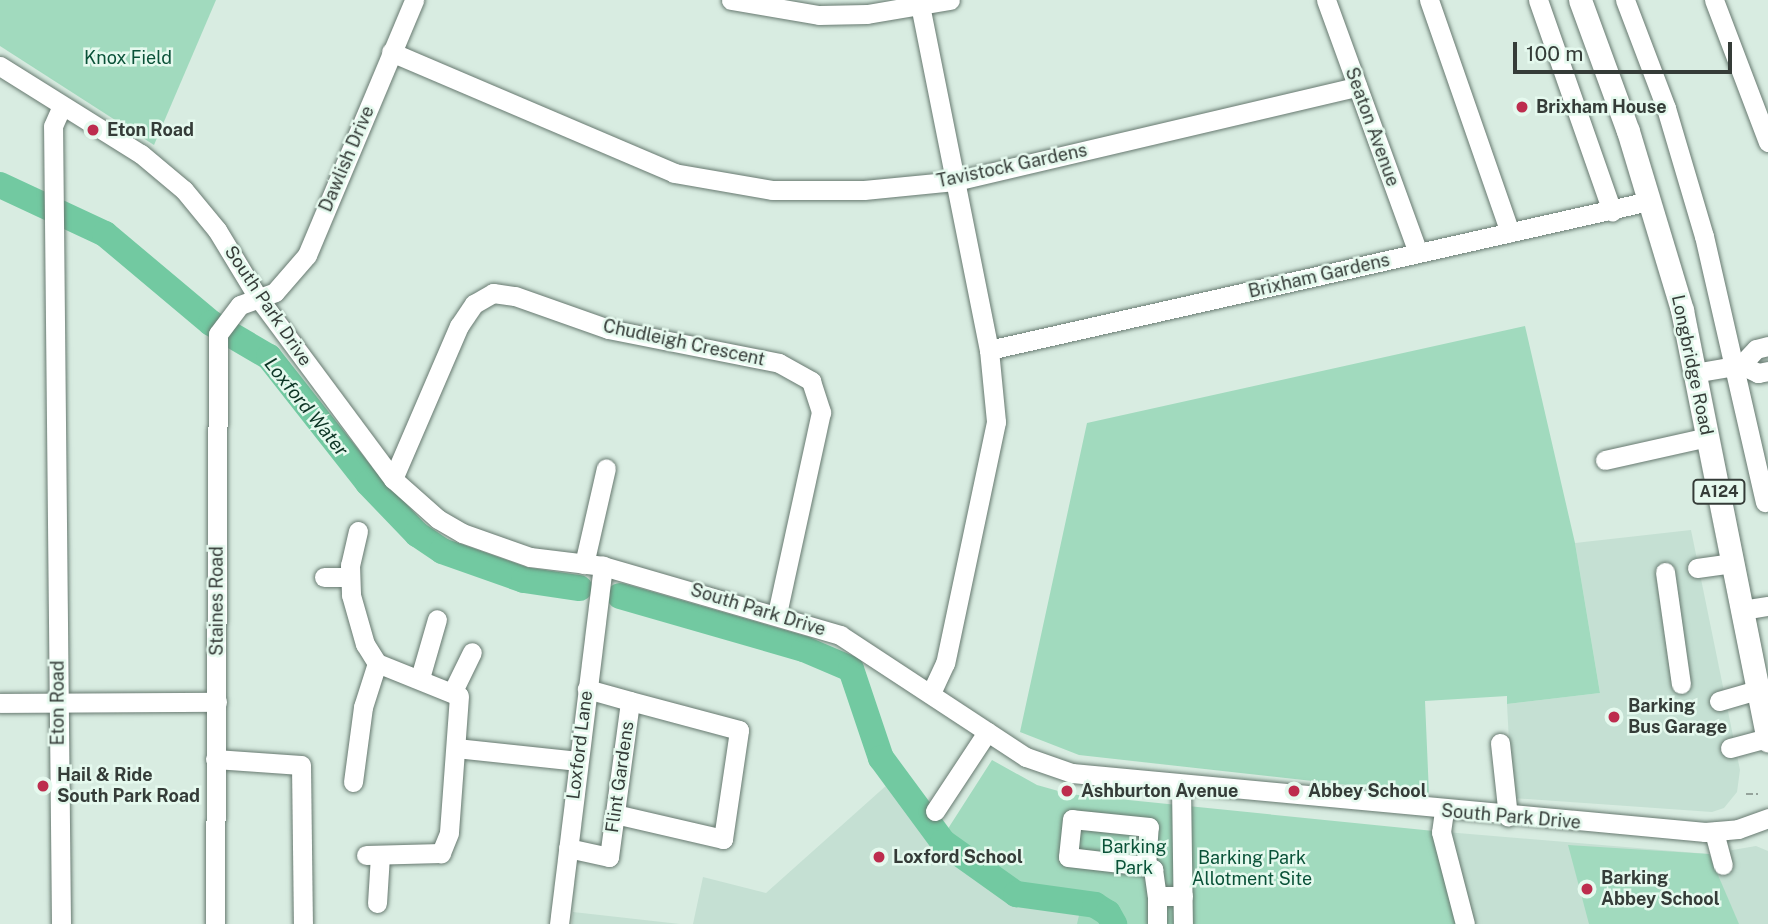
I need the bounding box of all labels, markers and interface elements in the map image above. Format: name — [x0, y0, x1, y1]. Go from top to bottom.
scale bar — [1516, 28, 1735, 72]
text: 100 m — [1526, 41, 1583, 66]
park label: Knox Field — [84, 47, 172, 69]
street label: Seaton Avenue — [1340, 64, 1404, 190]
place label: Brixham House — [1536, 96, 1667, 118]
marker: Brixham House — [1514, 99, 1530, 115]
street label: Dawlish Drive — [315, 103, 379, 215]
place label: Eton Road — [107, 119, 194, 141]
marker: Eton Road — [85, 122, 101, 138]
street label: Tavistock Gardens — [935, 140, 1089, 192]
street label: South Park Drive — [220, 242, 316, 370]
street label: Brixham Gardens — [1246, 249, 1392, 303]
street label: Longbridge Road — [1667, 293, 1717, 437]
street label: Chudleigh Crescent — [601, 315, 767, 371]
water label: Loxford Water — [259, 353, 353, 461]
road number: A124 — [1691, 480, 1747, 505]
street label: Staines Road — [206, 546, 228, 656]
street label: South Park Drive — [688, 579, 828, 641]
street label: Eton Road — [47, 661, 69, 745]
street label: Loxford Lane — [563, 689, 597, 801]
place label: Barking Bus Garage — [1628, 696, 1727, 738]
marker: Barking Bus Garage — [1606, 709, 1622, 725]
street label: Flint Gardens — [601, 720, 639, 834]
place label: Hail & Ride South Park Road — [57, 765, 200, 808]
marker: Hail & Ride South Park Road — [35, 778, 51, 794]
place label: Ashburton Avenue — [1081, 780, 1238, 802]
place label: Abbey School — [1308, 780, 1427, 802]
marker: Ashburton Avenue — [1059, 783, 1075, 799]
marker: Abbey School — [1286, 783, 1302, 799]
street label: South Park Drive — [1440, 800, 1582, 834]
park label: Barking Park — [1101, 837, 1167, 880]
place label: Loxford School — [893, 846, 1023, 868]
park label: Barking Park Allotment Site — [1192, 848, 1312, 890]
marker: Loxford School — [871, 849, 887, 865]
place label: Barking Abbey School — [1601, 868, 1720, 910]
marker: Barking Abbey School — [1579, 881, 1595, 897]

